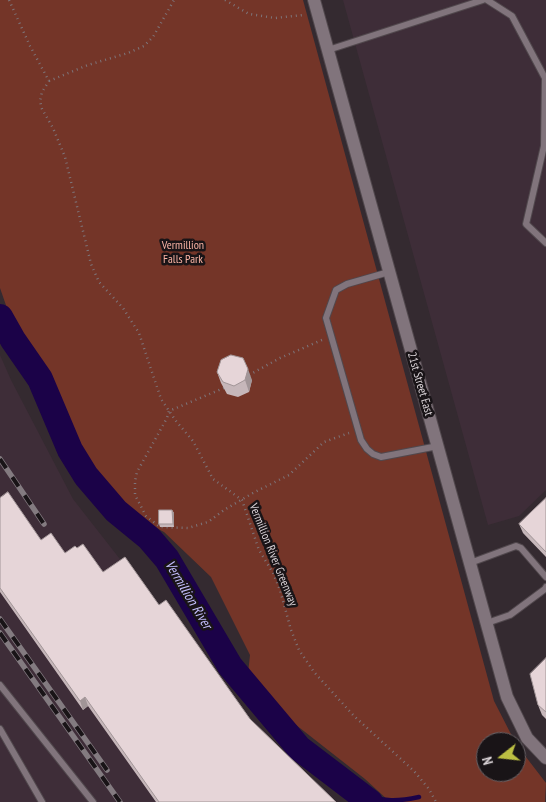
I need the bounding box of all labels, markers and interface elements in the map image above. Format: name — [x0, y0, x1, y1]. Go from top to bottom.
park label: Vermillion Falls Park — [162, 239, 204, 267]
street label: 21st Street East — [404, 351, 436, 417]
street label: Vermillion River Greenway — [246, 502, 300, 608]
water label: Vermillion River — [161, 558, 215, 632]
north arrow — [476, 732, 526, 782]
text: N — [478, 755, 497, 767]

